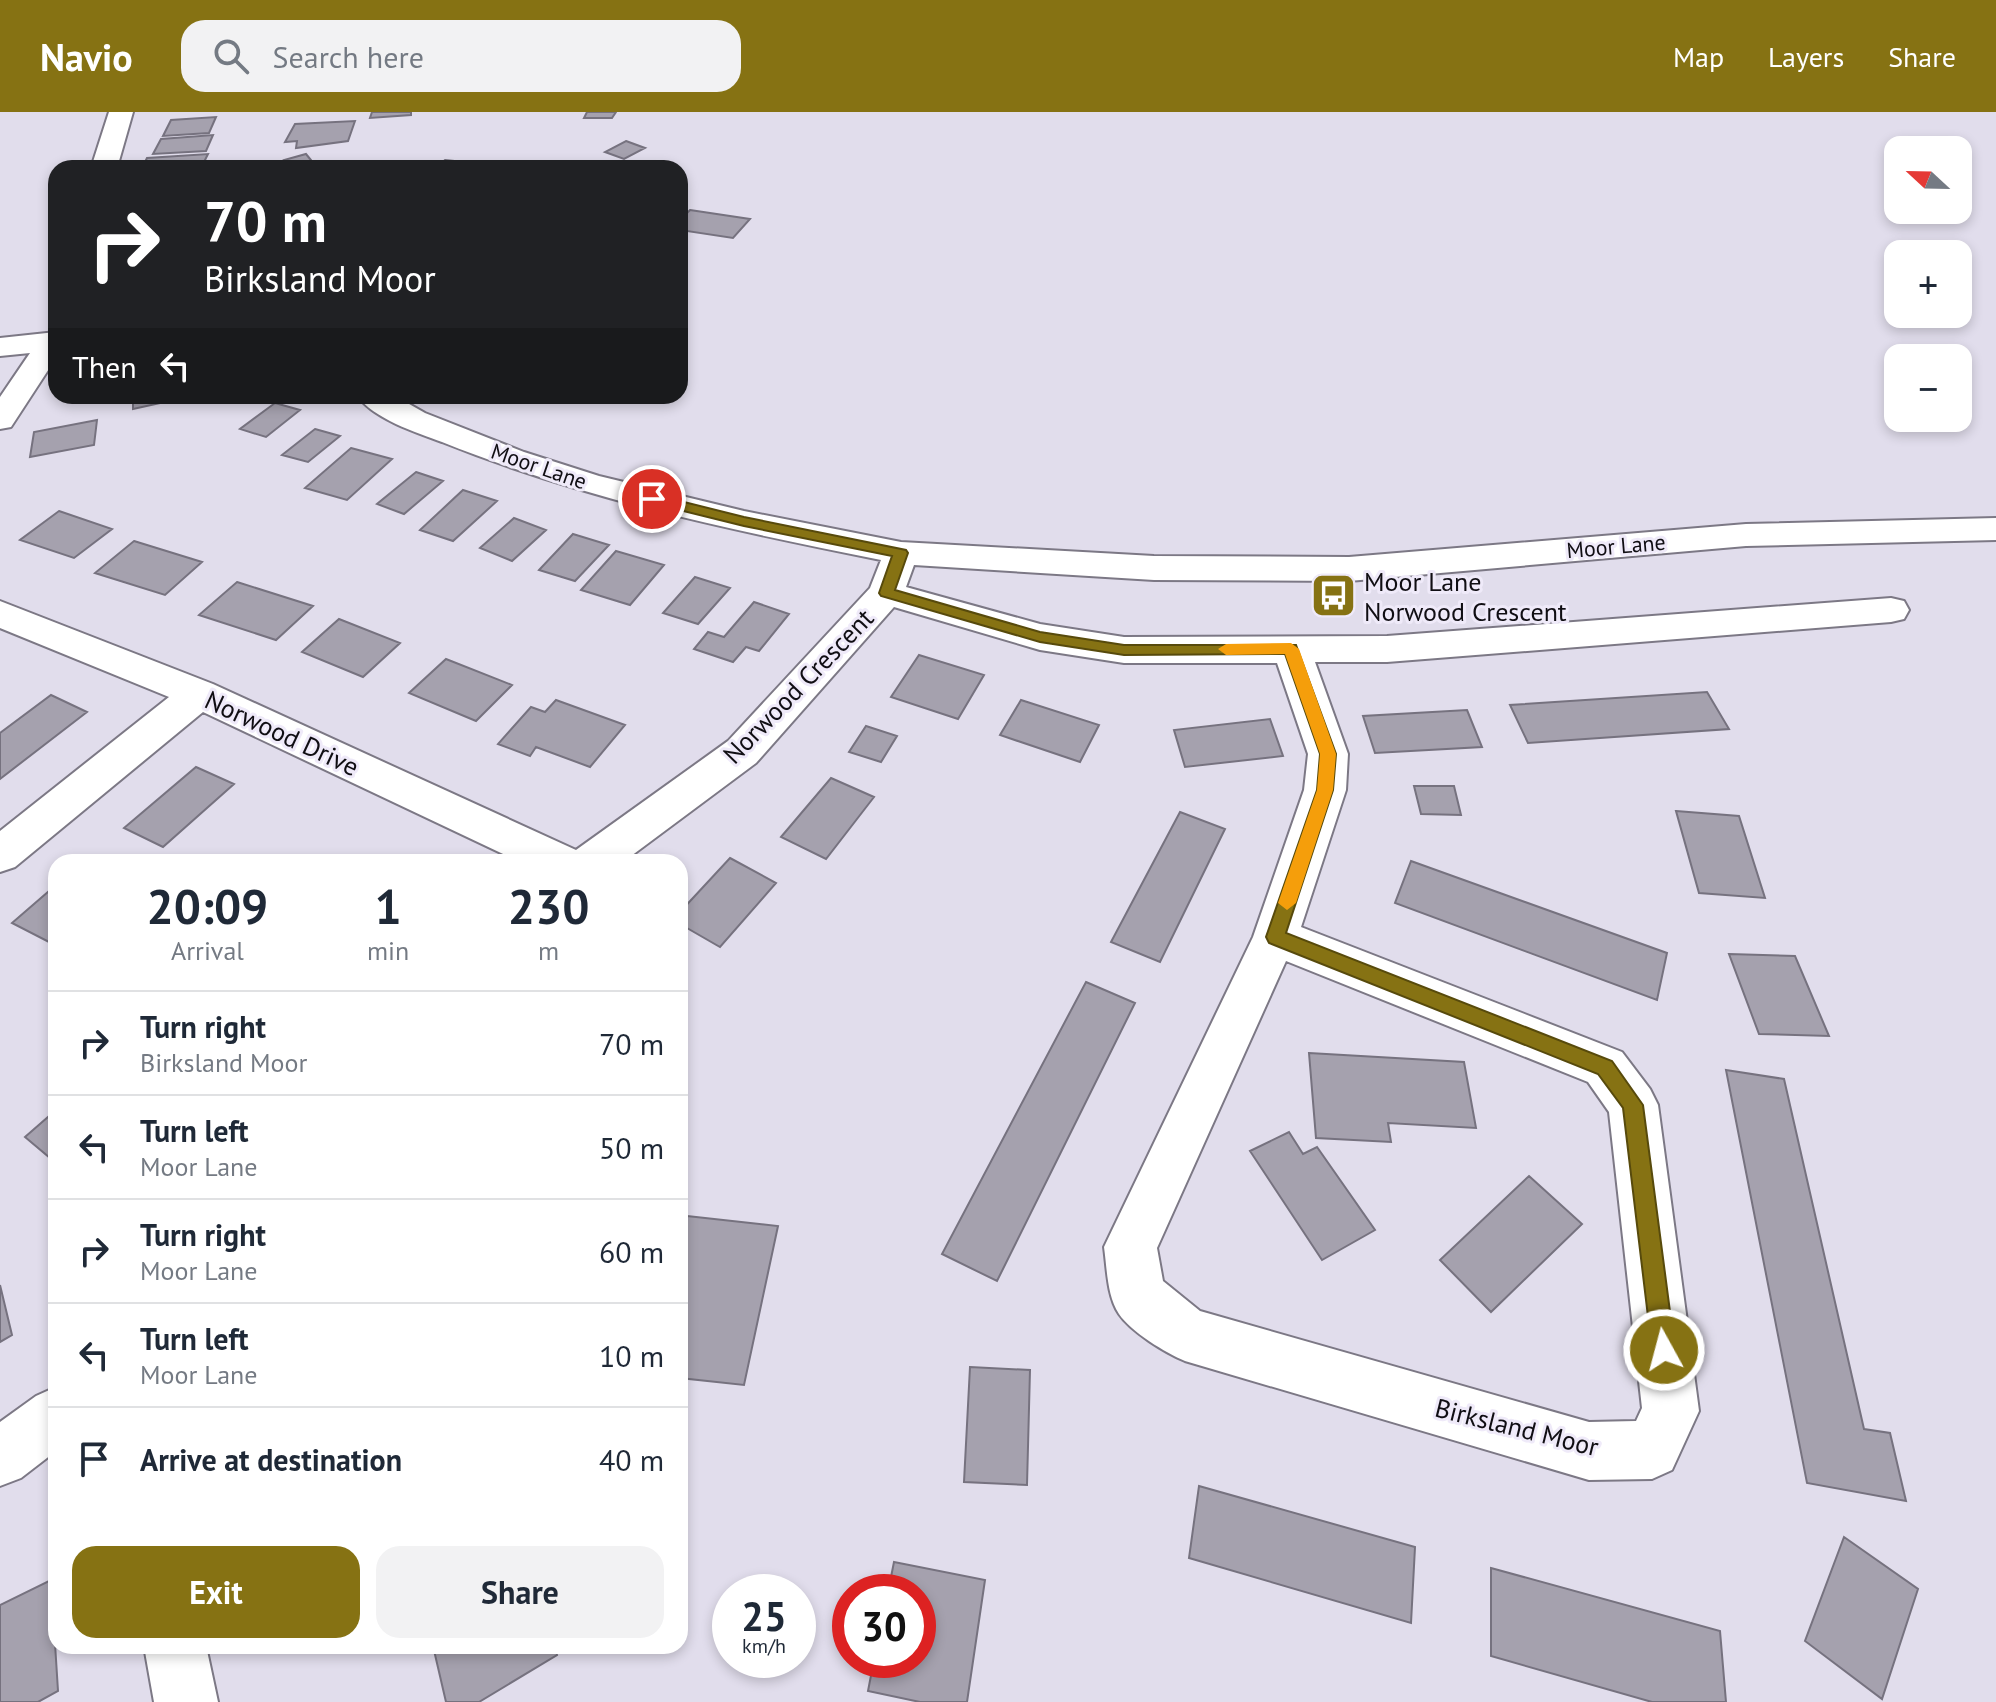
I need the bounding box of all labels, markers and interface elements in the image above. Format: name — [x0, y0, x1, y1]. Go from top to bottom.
search box — [181, 20, 741, 92]
text: Navio — [40, 32, 133, 81]
icon: search — [209, 34, 253, 78]
text: Search here — [273, 37, 424, 76]
text: Map — [1673, 38, 1724, 75]
text: Layers — [1768, 38, 1844, 75]
text: Share — [1888, 38, 1956, 75]
north arrow — [1884, 136, 1972, 224]
map controls — [1884, 136, 1972, 432]
text: 70 m — [204, 185, 327, 257]
icon: right — [72, 192, 176, 296]
button: + — [1884, 240, 1972, 328]
text: Birksland Moor — [204, 255, 436, 302]
icon: left — [153, 344, 197, 388]
button: − — [1884, 344, 1972, 432]
text: Then — [72, 347, 137, 386]
street label: Moor Lane — [487, 437, 591, 495]
pin — [618, 465, 686, 533]
icon: arrive — [630, 477, 674, 521]
street label: Moor Lane — [1565, 528, 1667, 564]
place label: Moor Lane Norwood Crescent — [1364, 565, 1567, 628]
bus stop icon: Moor Lane Norwood Crescent — [1309, 572, 1357, 620]
street label: Norwood Crescent — [716, 602, 880, 770]
street label: Norwood Drive — [200, 683, 364, 783]
text: 20:09 — [147, 875, 268, 937]
text: 1 — [374, 875, 402, 937]
text: 230 — [508, 875, 589, 937]
text: Arrival — [171, 934, 244, 967]
text: min — [367, 934, 409, 967]
text: m — [538, 934, 559, 967]
text: Turn right — [140, 1007, 266, 1046]
icon: right — [72, 1021, 116, 1065]
text: 70 m — [599, 1024, 664, 1063]
text: Birksland Moor — [140, 1046, 307, 1079]
text: Turn left — [140, 1111, 248, 1150]
icon: left — [72, 1125, 116, 1169]
text: 50 m — [599, 1128, 664, 1167]
text: Moor Lane — [140, 1150, 257, 1183]
text: Turn right — [140, 1215, 266, 1254]
icon: right — [72, 1229, 116, 1273]
text: 60 m — [599, 1232, 664, 1271]
text: Moor Lane — [140, 1254, 257, 1287]
position arrow — [1622, 1308, 1706, 1392]
text: Turn left — [140, 1319, 248, 1358]
icon: left — [72, 1333, 116, 1377]
text: 10 m — [599, 1336, 664, 1375]
text: Moor Lane — [140, 1358, 257, 1391]
street label: Birksland Moor — [1432, 1391, 1602, 1463]
icon: arrive — [72, 1437, 116, 1481]
text: Arrive at destination — [140, 1440, 402, 1479]
text: 40 m — [599, 1440, 664, 1479]
button: Exit — [72, 1546, 360, 1638]
button: Share — [376, 1546, 664, 1638]
speed limit sign: 30 — [832, 1574, 936, 1678]
text: 25 — [741, 1590, 787, 1642]
text: km/h — [742, 1633, 786, 1659]

